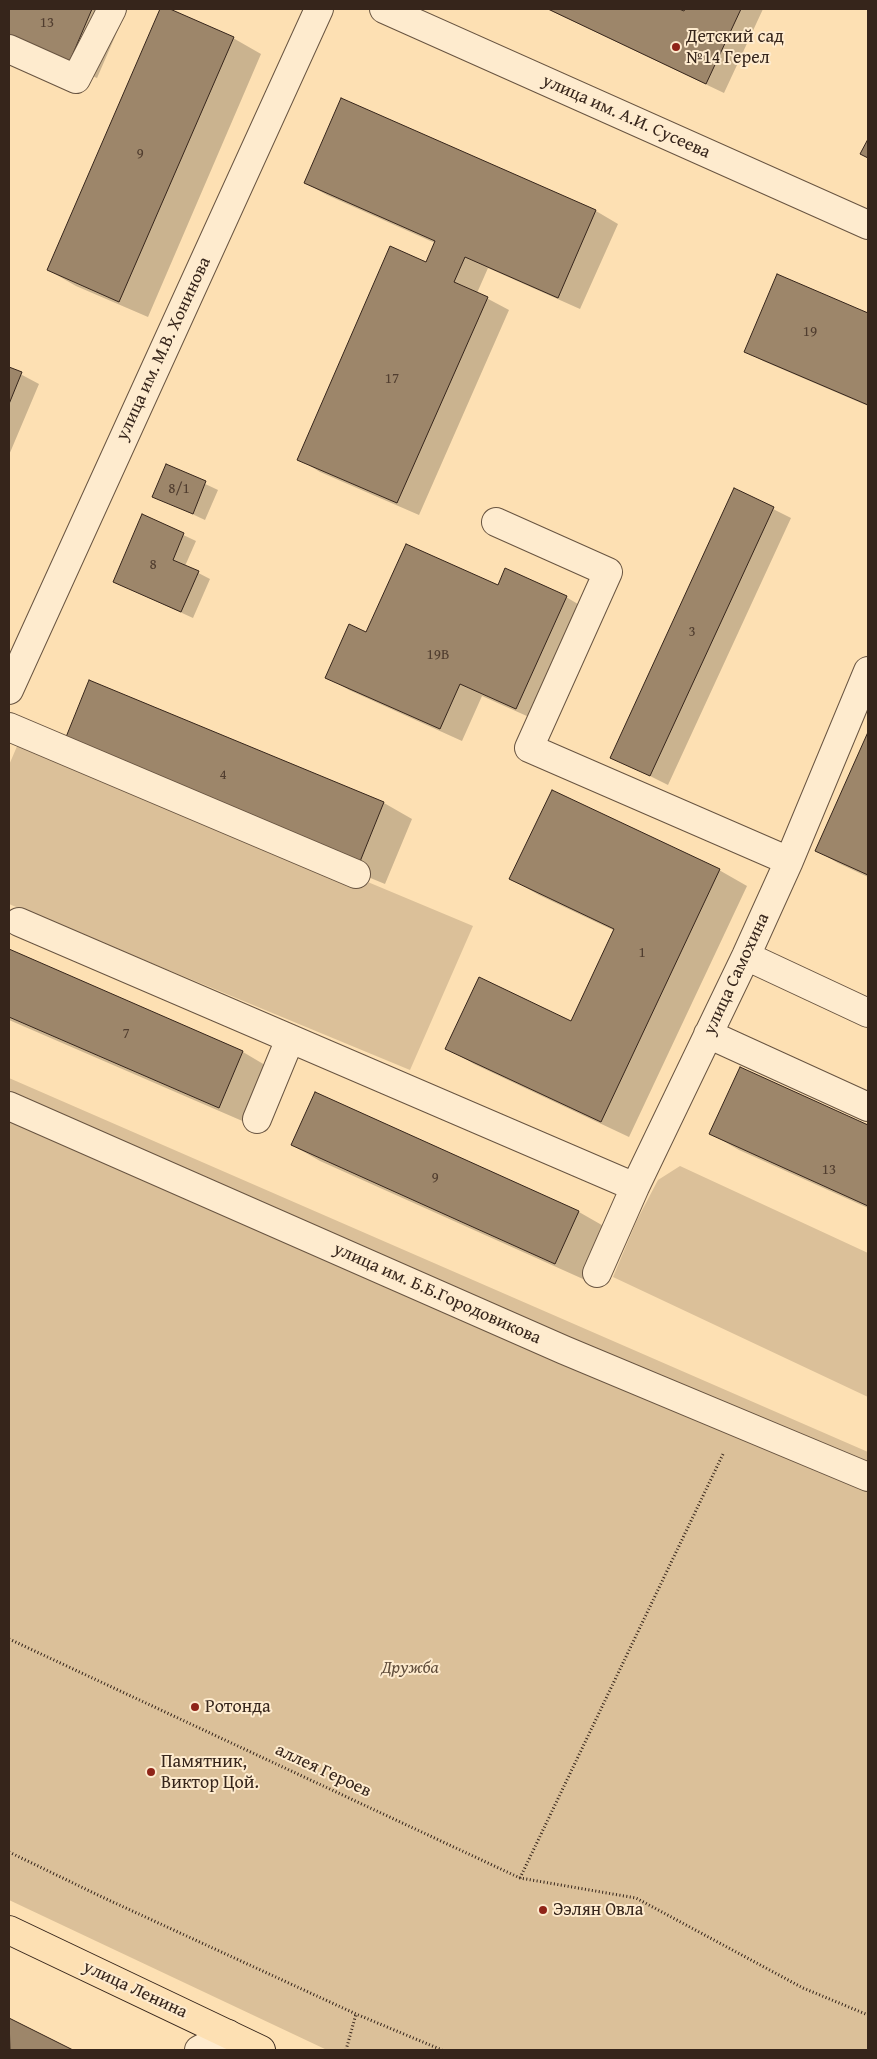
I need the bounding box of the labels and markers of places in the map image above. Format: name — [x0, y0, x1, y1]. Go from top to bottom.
place label: Детский сад №14 Герел — [686, 26, 784, 68]
marker: Детский сад №14 Герел — [670, 41, 682, 53]
place label: Ротонда — [205, 1696, 271, 1718]
marker: Ротонда — [189, 1701, 201, 1713]
place label: Памятник, Виктор Цой. — [161, 1751, 259, 1794]
marker: Памятник, Виктор Цой. — [145, 1766, 157, 1778]
place label: Ээлян Овла — [553, 1899, 643, 1921]
marker: Ээлян Овла — [537, 1904, 549, 1916]

